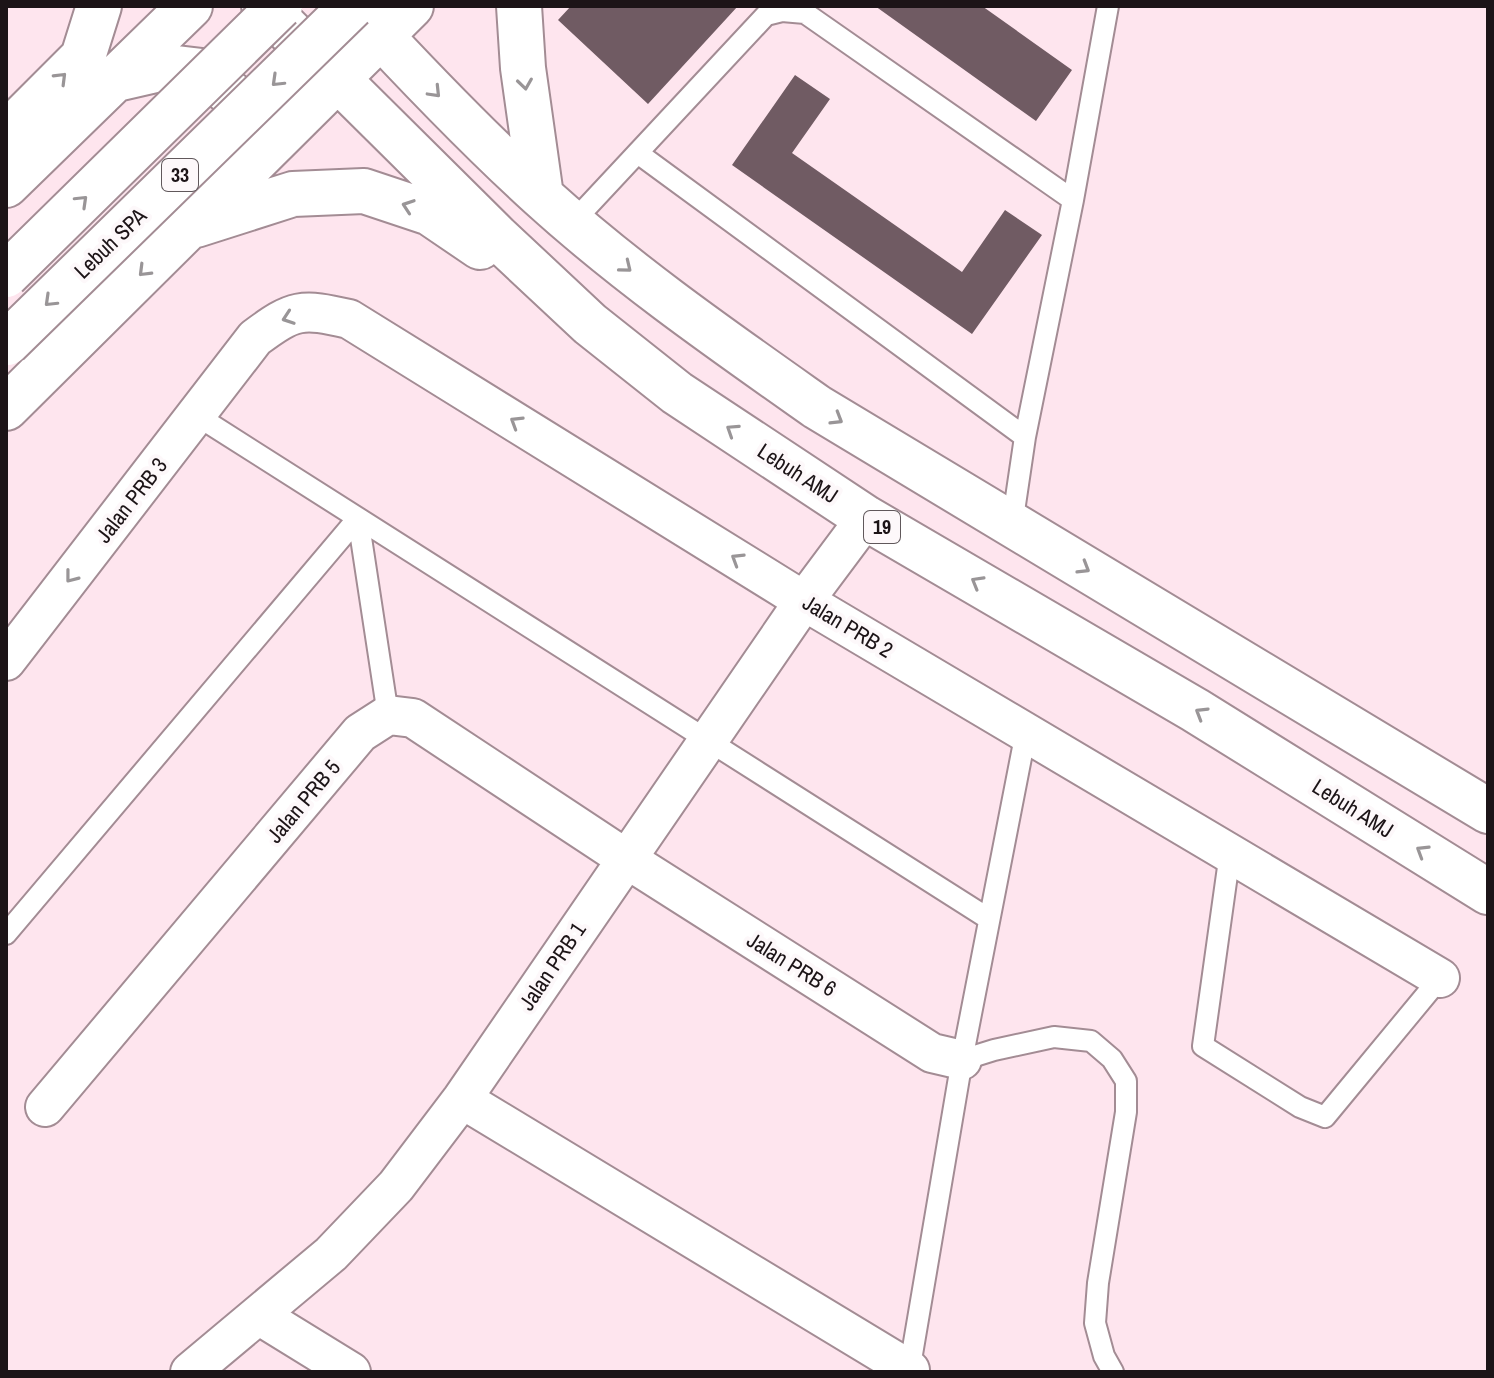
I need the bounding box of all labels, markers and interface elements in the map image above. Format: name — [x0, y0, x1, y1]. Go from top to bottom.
one-way arrow — [272, 72, 286, 86]
one-way arrow — [52, 73, 66, 87]
one-way arrow — [516, 77, 533, 90]
one-way arrow — [425, 83, 440, 97]
road number: 33 — [162, 159, 198, 191]
one-way arrow — [73, 195, 87, 210]
one-way arrow — [402, 199, 416, 215]
street label: Lebuh SPA — [67, 200, 153, 285]
one-way arrow — [617, 258, 632, 272]
one-way arrow — [139, 262, 153, 276]
one-way arrow — [45, 292, 59, 307]
one-way arrow — [282, 309, 296, 325]
one-way arrow — [828, 410, 843, 425]
one-way arrow — [510, 417, 525, 432]
one-way arrow — [727, 424, 741, 439]
street label: Lebuh AMJ — [752, 436, 844, 510]
street label: Jalan PRB 3 — [88, 451, 174, 549]
road number: 19 — [864, 511, 900, 543]
one-way arrow — [731, 554, 746, 569]
one-way arrow — [1075, 558, 1089, 574]
one-way arrow — [66, 568, 80, 583]
one-way arrow — [971, 576, 986, 592]
street label: Jalan PRB 2 — [797, 587, 899, 665]
one-way arrow — [1195, 708, 1210, 723]
street label: Jalan PRB 5 — [259, 753, 347, 849]
street label: Lebuh AMJ — [1307, 771, 1399, 845]
one-way arrow — [1416, 845, 1431, 860]
street label: Jalan PRB 1 — [512, 916, 592, 1016]
street label: Jalan PRB 6 — [742, 925, 842, 1003]

